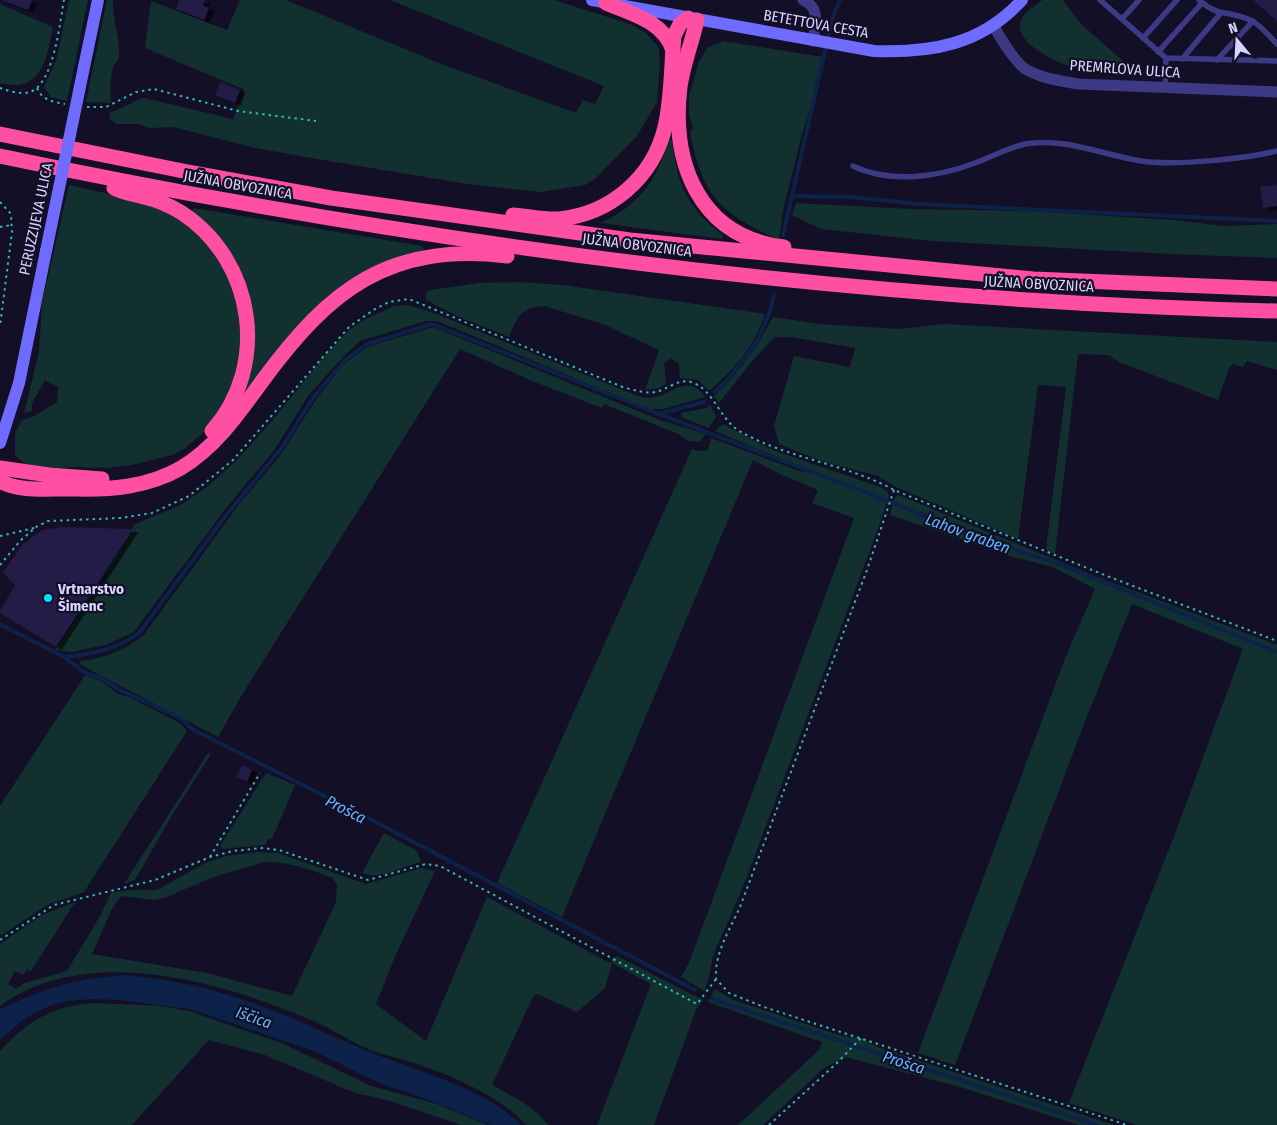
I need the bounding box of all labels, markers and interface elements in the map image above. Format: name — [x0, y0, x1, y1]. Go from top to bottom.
street label: BETETTOVA CESTA — [762, 6, 870, 42]
north arrow — [1212, 15, 1262, 65]
text: N — [1227, 19, 1240, 37]
street label: PREMRLOVA ULICA — [1069, 56, 1181, 82]
street label: PERUZZIJEVA ULICA — [15, 161, 57, 277]
street label: JUŽNA OBVOZNICA — [182, 167, 294, 203]
street label: JUŽNA OBVOZNICA — [581, 229, 693, 261]
street label: JUŽNA OBVOZNICA — [984, 272, 1095, 296]
water label: Lahov graben — [923, 509, 1013, 558]
place label: Vrtnarstvo Šimenc — [57, 580, 124, 615]
marker: Vrtnarstvo Šimenc — [42, 592, 54, 604]
water label: Prošca — [322, 791, 369, 828]
water label: Iščica — [233, 1003, 274, 1032]
water label: Prošca — [880, 1047, 927, 1078]

